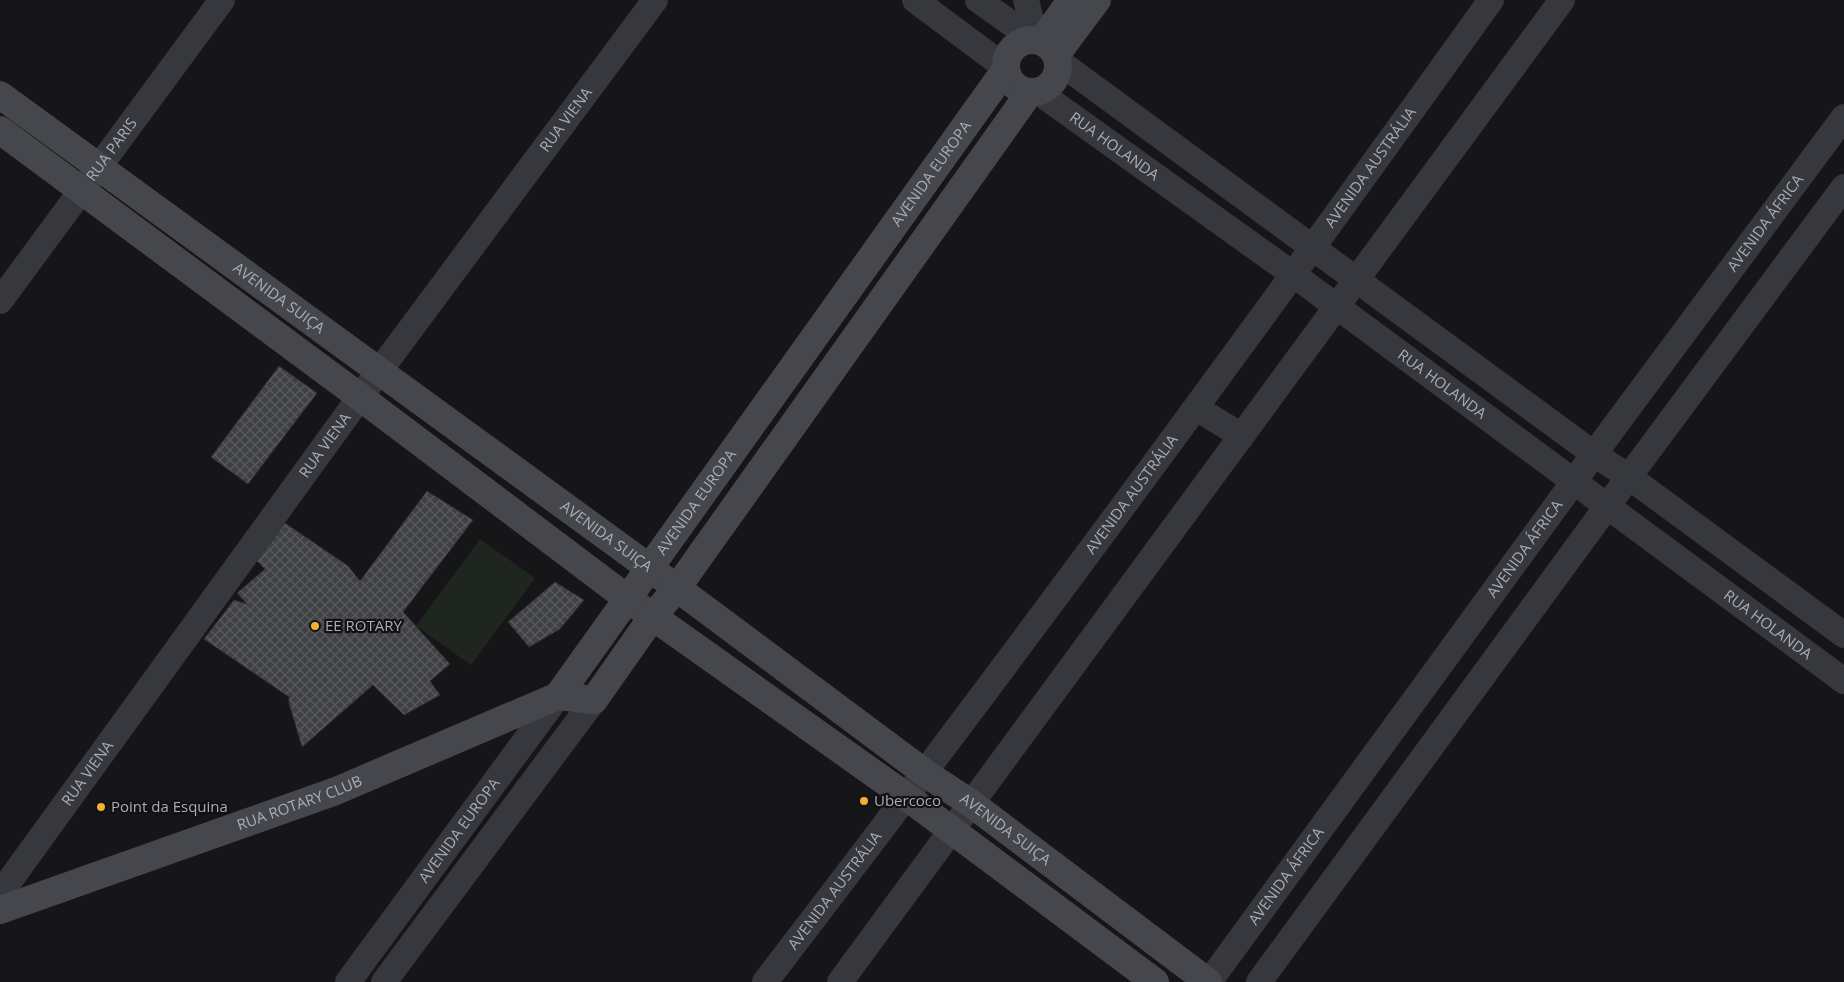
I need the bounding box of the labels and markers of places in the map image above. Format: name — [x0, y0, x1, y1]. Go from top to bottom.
place label: EE ROTARY — [325, 615, 402, 635]
marker: EE ROTARY — [309, 620, 321, 632]
place label: Ubercoco — [874, 790, 941, 810]
marker: Ubercoco — [858, 795, 870, 807]
place label: Point da Esquina — [111, 796, 228, 816]
marker: Point da Esquina — [95, 801, 107, 813]

